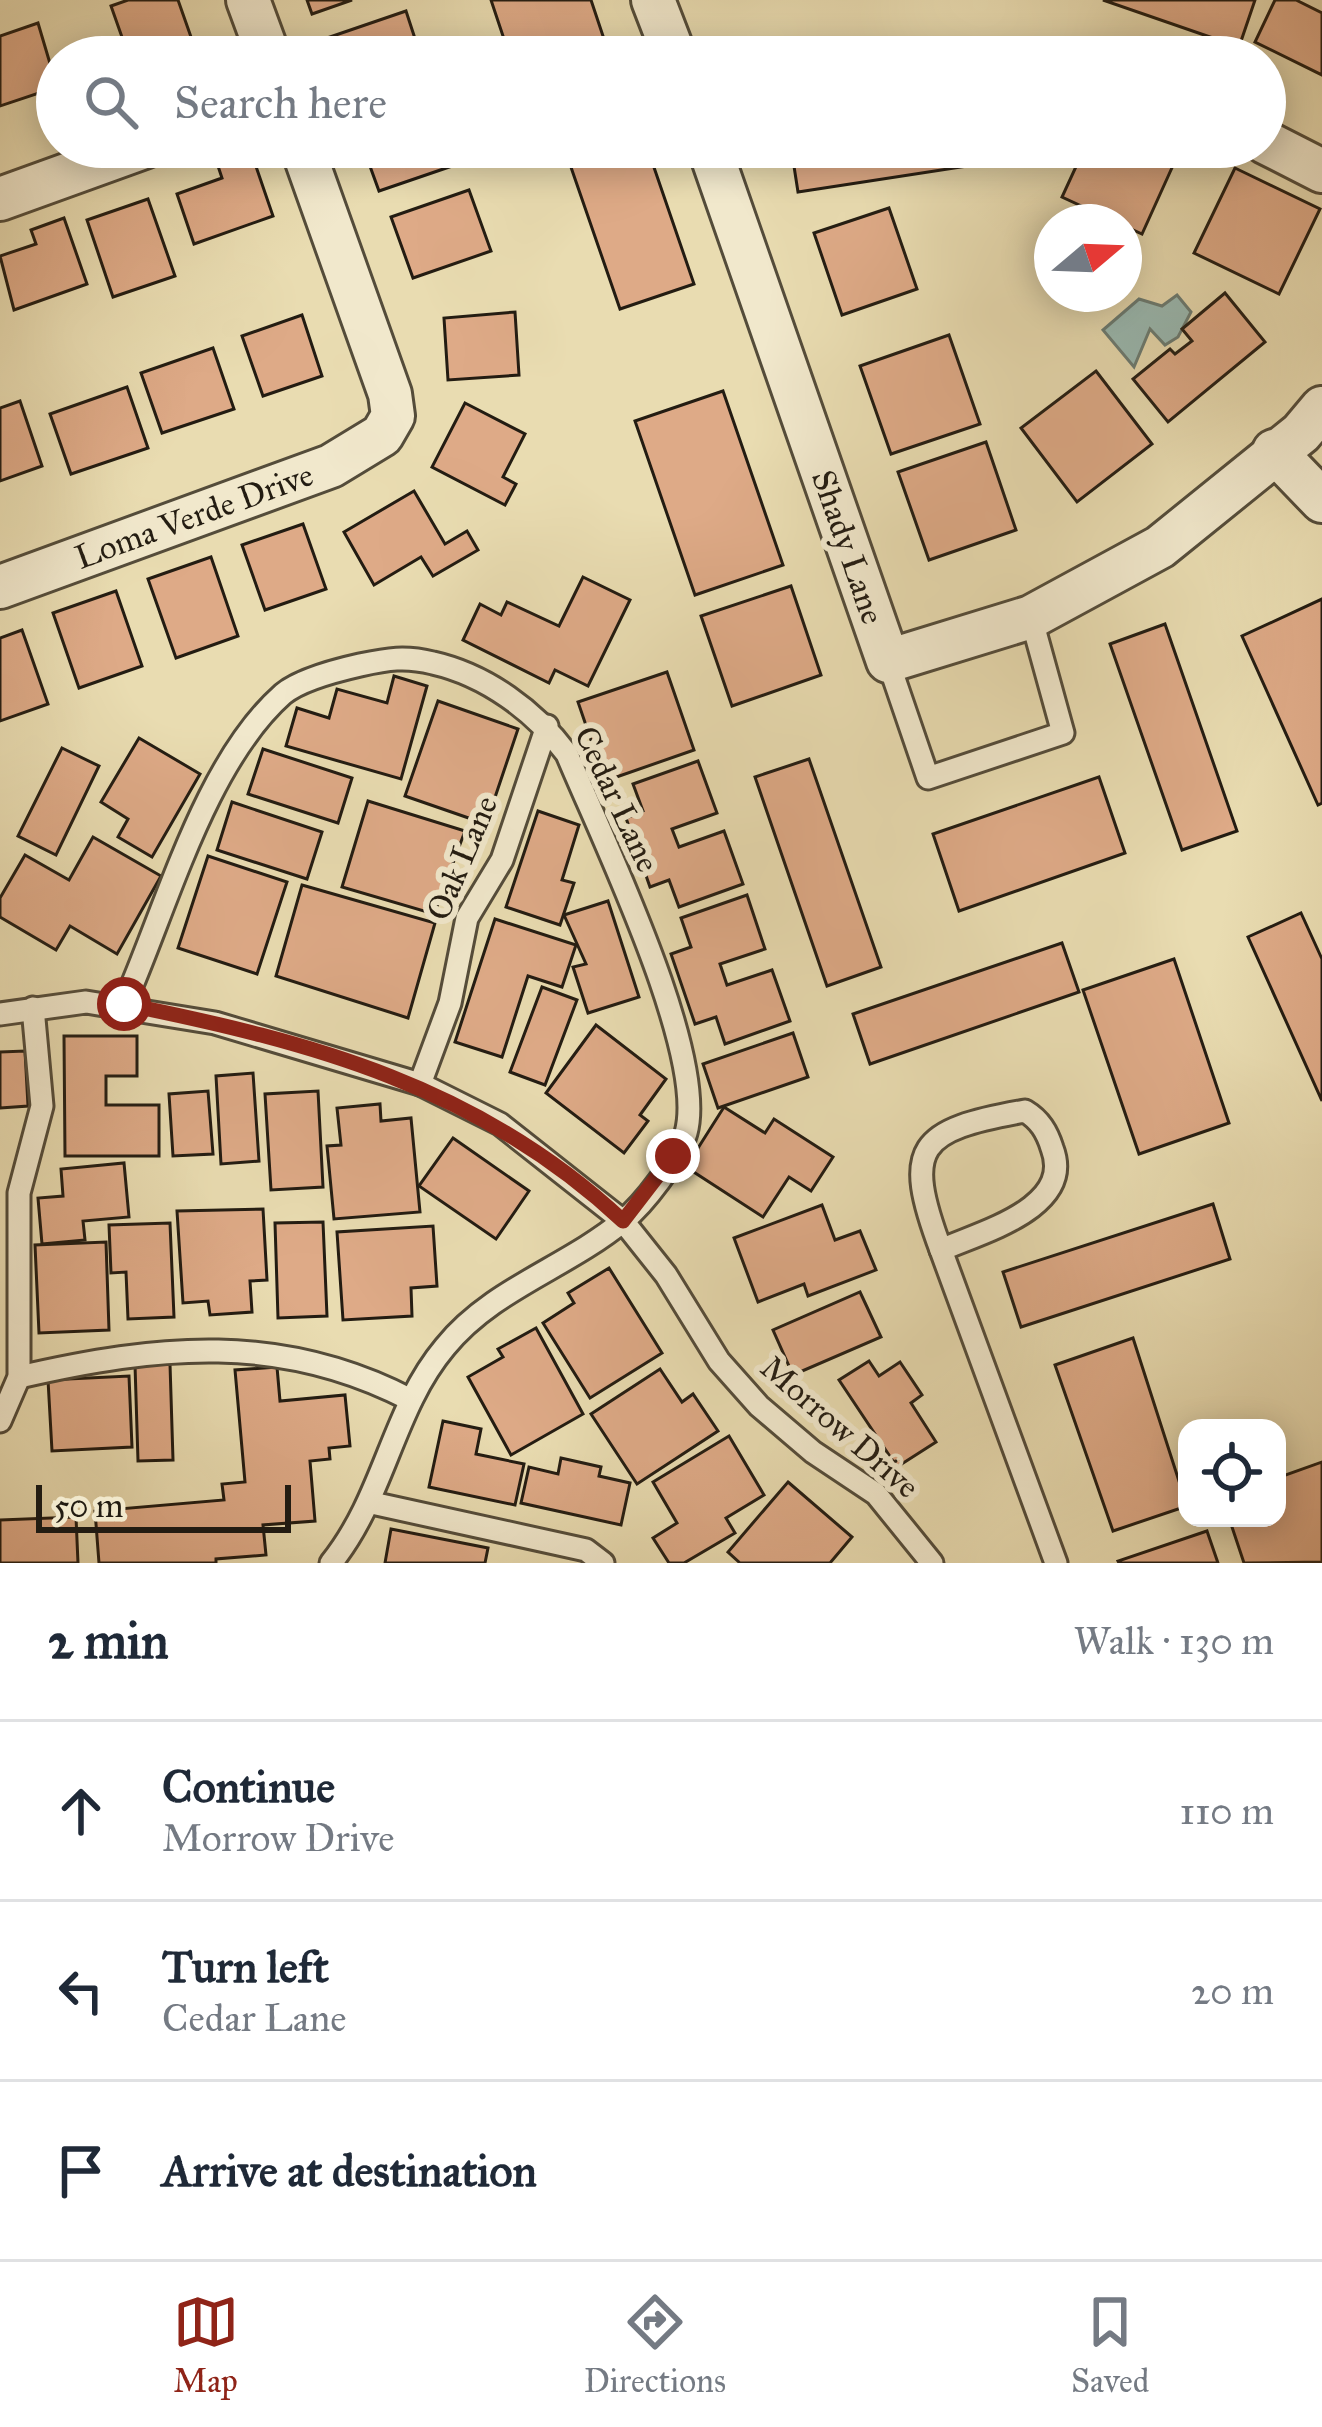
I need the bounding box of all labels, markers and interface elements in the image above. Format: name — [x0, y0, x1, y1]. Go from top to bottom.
search box — [36, 36, 1286, 168]
icon: search — [78, 69, 144, 135]
text: Search here — [174, 75, 387, 130]
north arrow — [1034, 204, 1142, 312]
street label: Loma Verde Drive — [70, 454, 318, 578]
street label: Shady Lane — [803, 465, 893, 629]
street label: Cedar Lane — [566, 720, 668, 878]
street label: Oak Lane — [418, 790, 506, 926]
route start — [97, 977, 151, 1031]
route end — [646, 1129, 700, 1183]
street label: Morrow Drive — [753, 1347, 927, 1507]
map controls — [1178, 1419, 1286, 1527]
button: locate — [1178, 1419, 1286, 1527]
scale bar — [36, 1479, 291, 1532]
text: 50 m — [54, 1486, 123, 1526]
text: 2 min — [48, 1610, 169, 1672]
text: Walk · 130 m — [1074, 1617, 1274, 1665]
text: Continue — [162, 1759, 335, 1814]
icon: ahead — [48, 1778, 114, 1844]
text: 110 m — [1179, 1787, 1274, 1835]
text: Morrow Drive — [162, 1814, 395, 1862]
text: Turn left — [162, 1939, 329, 1994]
icon: left — [48, 1958, 114, 2024]
text: 20 m — [1191, 1967, 1274, 2015]
text: Cedar Lane — [162, 1994, 347, 2042]
icon: arrive — [48, 2138, 114, 2204]
text: Arrive at destination — [162, 2143, 537, 2198]
tab: Map — [173, 2289, 239, 2401]
tab: Directions — [584, 2289, 726, 2401]
tab: Saved — [1071, 2289, 1149, 2401]

